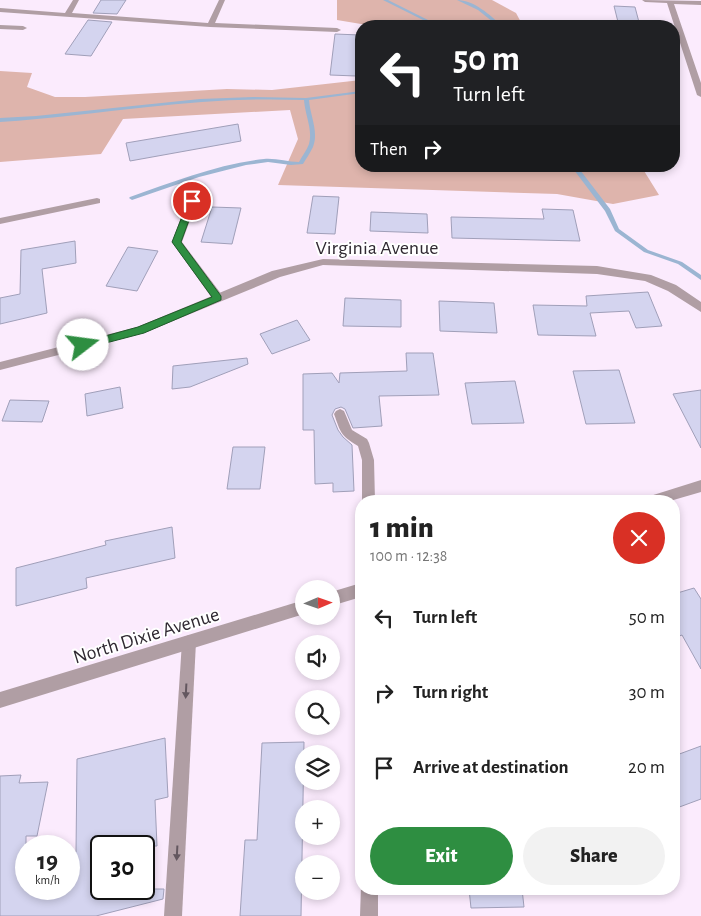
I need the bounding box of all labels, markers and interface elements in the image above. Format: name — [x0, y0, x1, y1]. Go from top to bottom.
icon: left — [370, 40, 435, 105]
text: 50 m — [453, 42, 520, 77]
text: Turn left — [453, 83, 525, 105]
icon: right — [418, 135, 446, 163]
text: Then — [370, 140, 408, 159]
pin — [171, 180, 213, 222]
icon: arrive — [178, 187, 206, 215]
street label: Virginia Avenue — [315, 238, 439, 258]
position arrow — [56, 318, 108, 370]
button: close — [613, 512, 665, 564]
text: 1 min — [370, 513, 434, 543]
text: 100 m · 12:38 — [370, 548, 447, 564]
north arrow — [295, 580, 340, 625]
map controls — [295, 580, 340, 900]
street label: North Dixie Avenue — [71, 604, 222, 668]
icon: left — [370, 604, 398, 632]
text: Turn left — [413, 608, 477, 627]
text: 50 m — [629, 608, 665, 627]
button: sound — [295, 635, 340, 680]
icon: right — [370, 679, 398, 707]
one-way arrow — [182, 683, 190, 699]
text: Turn right — [413, 683, 488, 702]
text: 30 m — [629, 683, 665, 702]
button: search — [295, 690, 340, 735]
button: layers — [295, 745, 340, 790]
icon: arrive — [370, 754, 398, 782]
text: Arrive at destination — [413, 758, 569, 777]
text: 20 m — [628, 758, 665, 777]
button: + — [295, 800, 340, 845]
button: Exit — [370, 827, 513, 885]
button: Share — [523, 827, 665, 885]
speed limit sign: 30 — [90, 835, 155, 900]
one-way arrow — [172, 845, 180, 861]
text: 19 — [37, 849, 58, 874]
button: − — [295, 855, 340, 900]
text: km/h — [35, 874, 60, 886]

